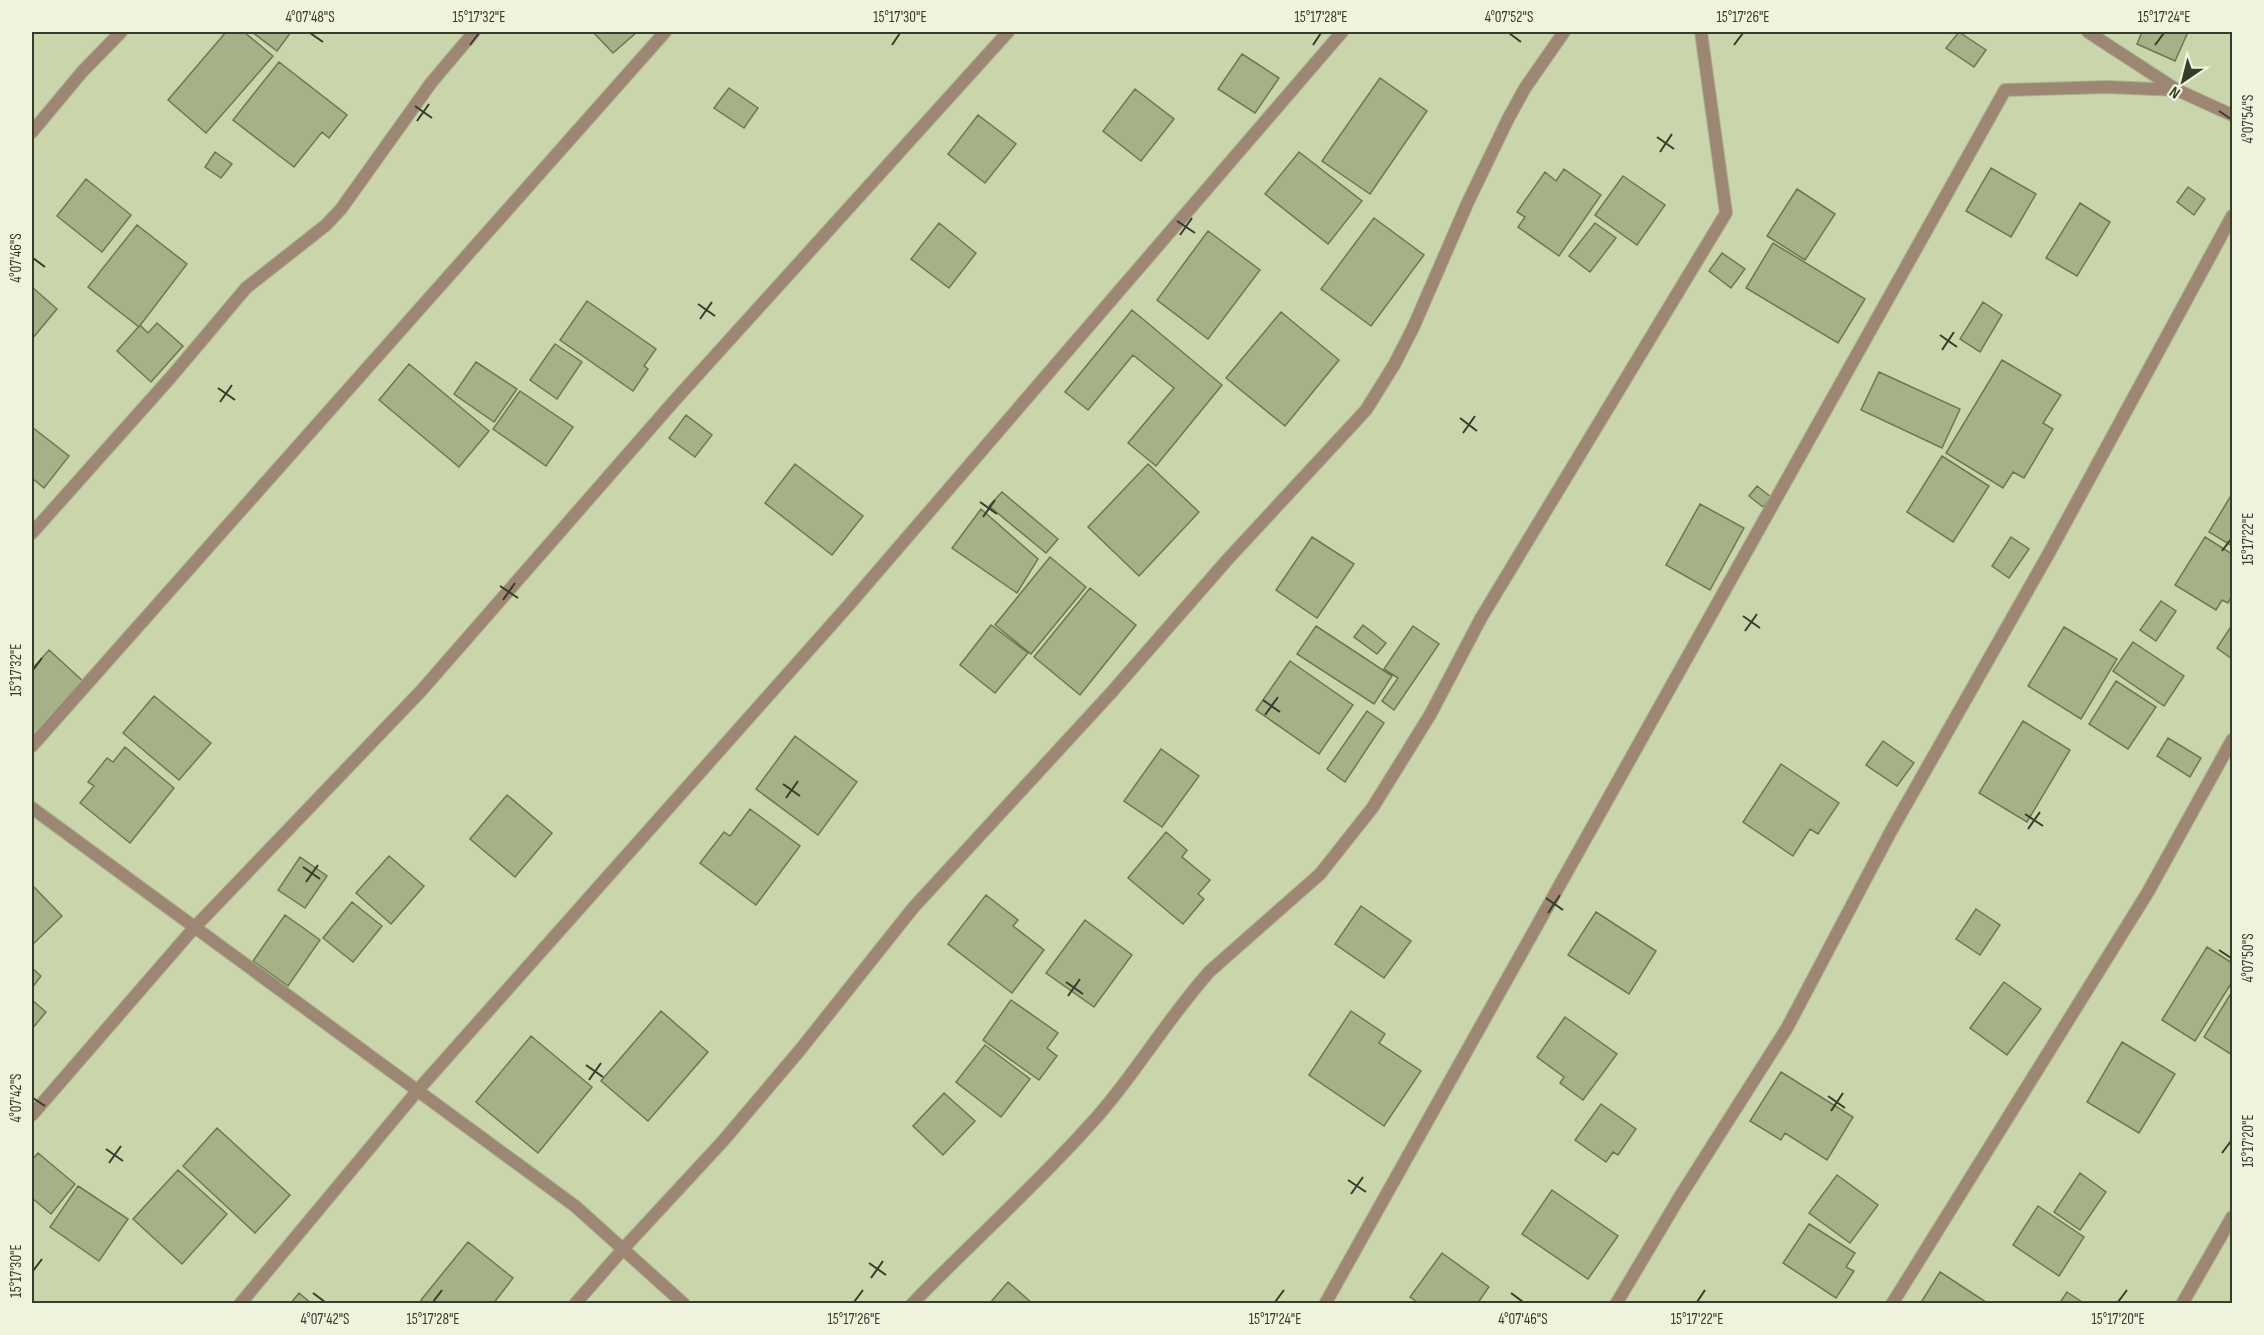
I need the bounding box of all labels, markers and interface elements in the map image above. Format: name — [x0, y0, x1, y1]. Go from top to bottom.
text: 4°07'48"S — [285, 8, 335, 27]
text: 15°17'32"E — [453, 8, 505, 27]
text: 15°17'30"E — [873, 8, 927, 27]
text: 15°17'28"E — [1295, 8, 1347, 27]
text: 4°07'52"S — [1485, 8, 1533, 27]
text: 15°17'26"E — [1716, 8, 1770, 27]
text: 15°17'24"E — [2138, 8, 2190, 27]
north arrow — [2153, 51, 2213, 111]
text: N — [2166, 82, 2184, 102]
text: 4°07'54"S — [2239, 95, 2258, 143]
text: 4°07'46"S — [7, 233, 26, 283]
text: 15°17'22"E — [2239, 513, 2258, 565]
text: 15°17'32"E — [7, 644, 26, 696]
text: 4°07'50"S — [2239, 933, 2258, 983]
text: 4°07'42"S — [7, 1074, 26, 1122]
text: 15°17'20"E — [2239, 1114, 2258, 1168]
text: 15°17'30"E — [7, 1244, 26, 1298]
text: 4°07'42"S — [301, 1310, 349, 1329]
text: 15°17'28"E — [407, 1310, 459, 1329]
text: 15°17'26"E — [827, 1310, 881, 1329]
text: 15°17'24"E — [1249, 1310, 1301, 1329]
text: 4°07'46"S — [1498, 1310, 1548, 1329]
text: 15°17'22"E — [1671, 1310, 1723, 1329]
text: 15°17'20"E — [2091, 1310, 2145, 1329]

